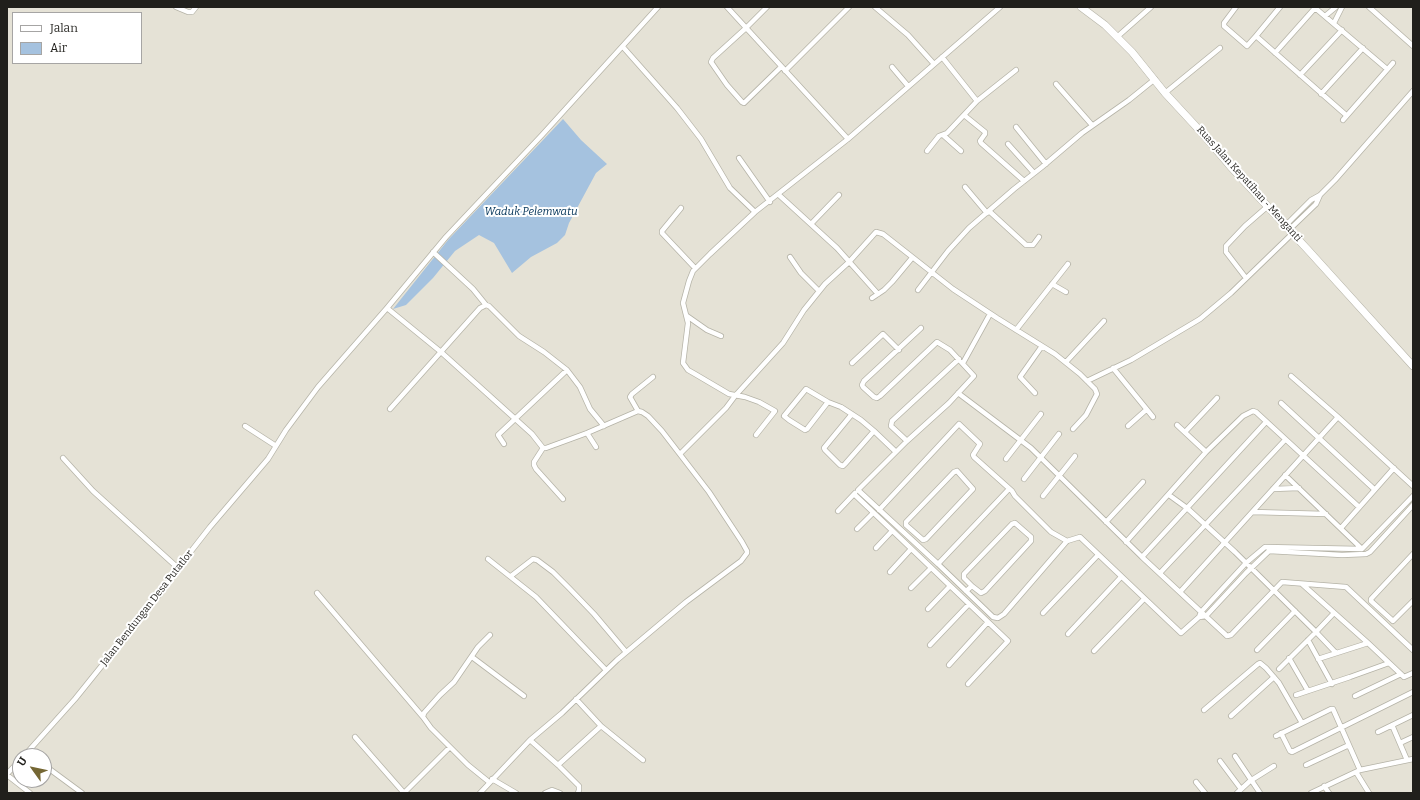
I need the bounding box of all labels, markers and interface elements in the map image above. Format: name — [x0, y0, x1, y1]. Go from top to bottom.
legend — [12, 12, 142, 64]
text: Jalan — [50, 21, 78, 35]
text: Air — [50, 41, 67, 55]
street label: Ruas Jalan Kepatihan - Menganti — [1194, 124, 1304, 244]
water label: Waduk Pelemwatu — [484, 205, 578, 219]
street label: Jalan Bendungan Desa Putatlor — [98, 548, 196, 668]
north arrow — [12, 748, 52, 788]
text: U — [15, 755, 30, 769]

